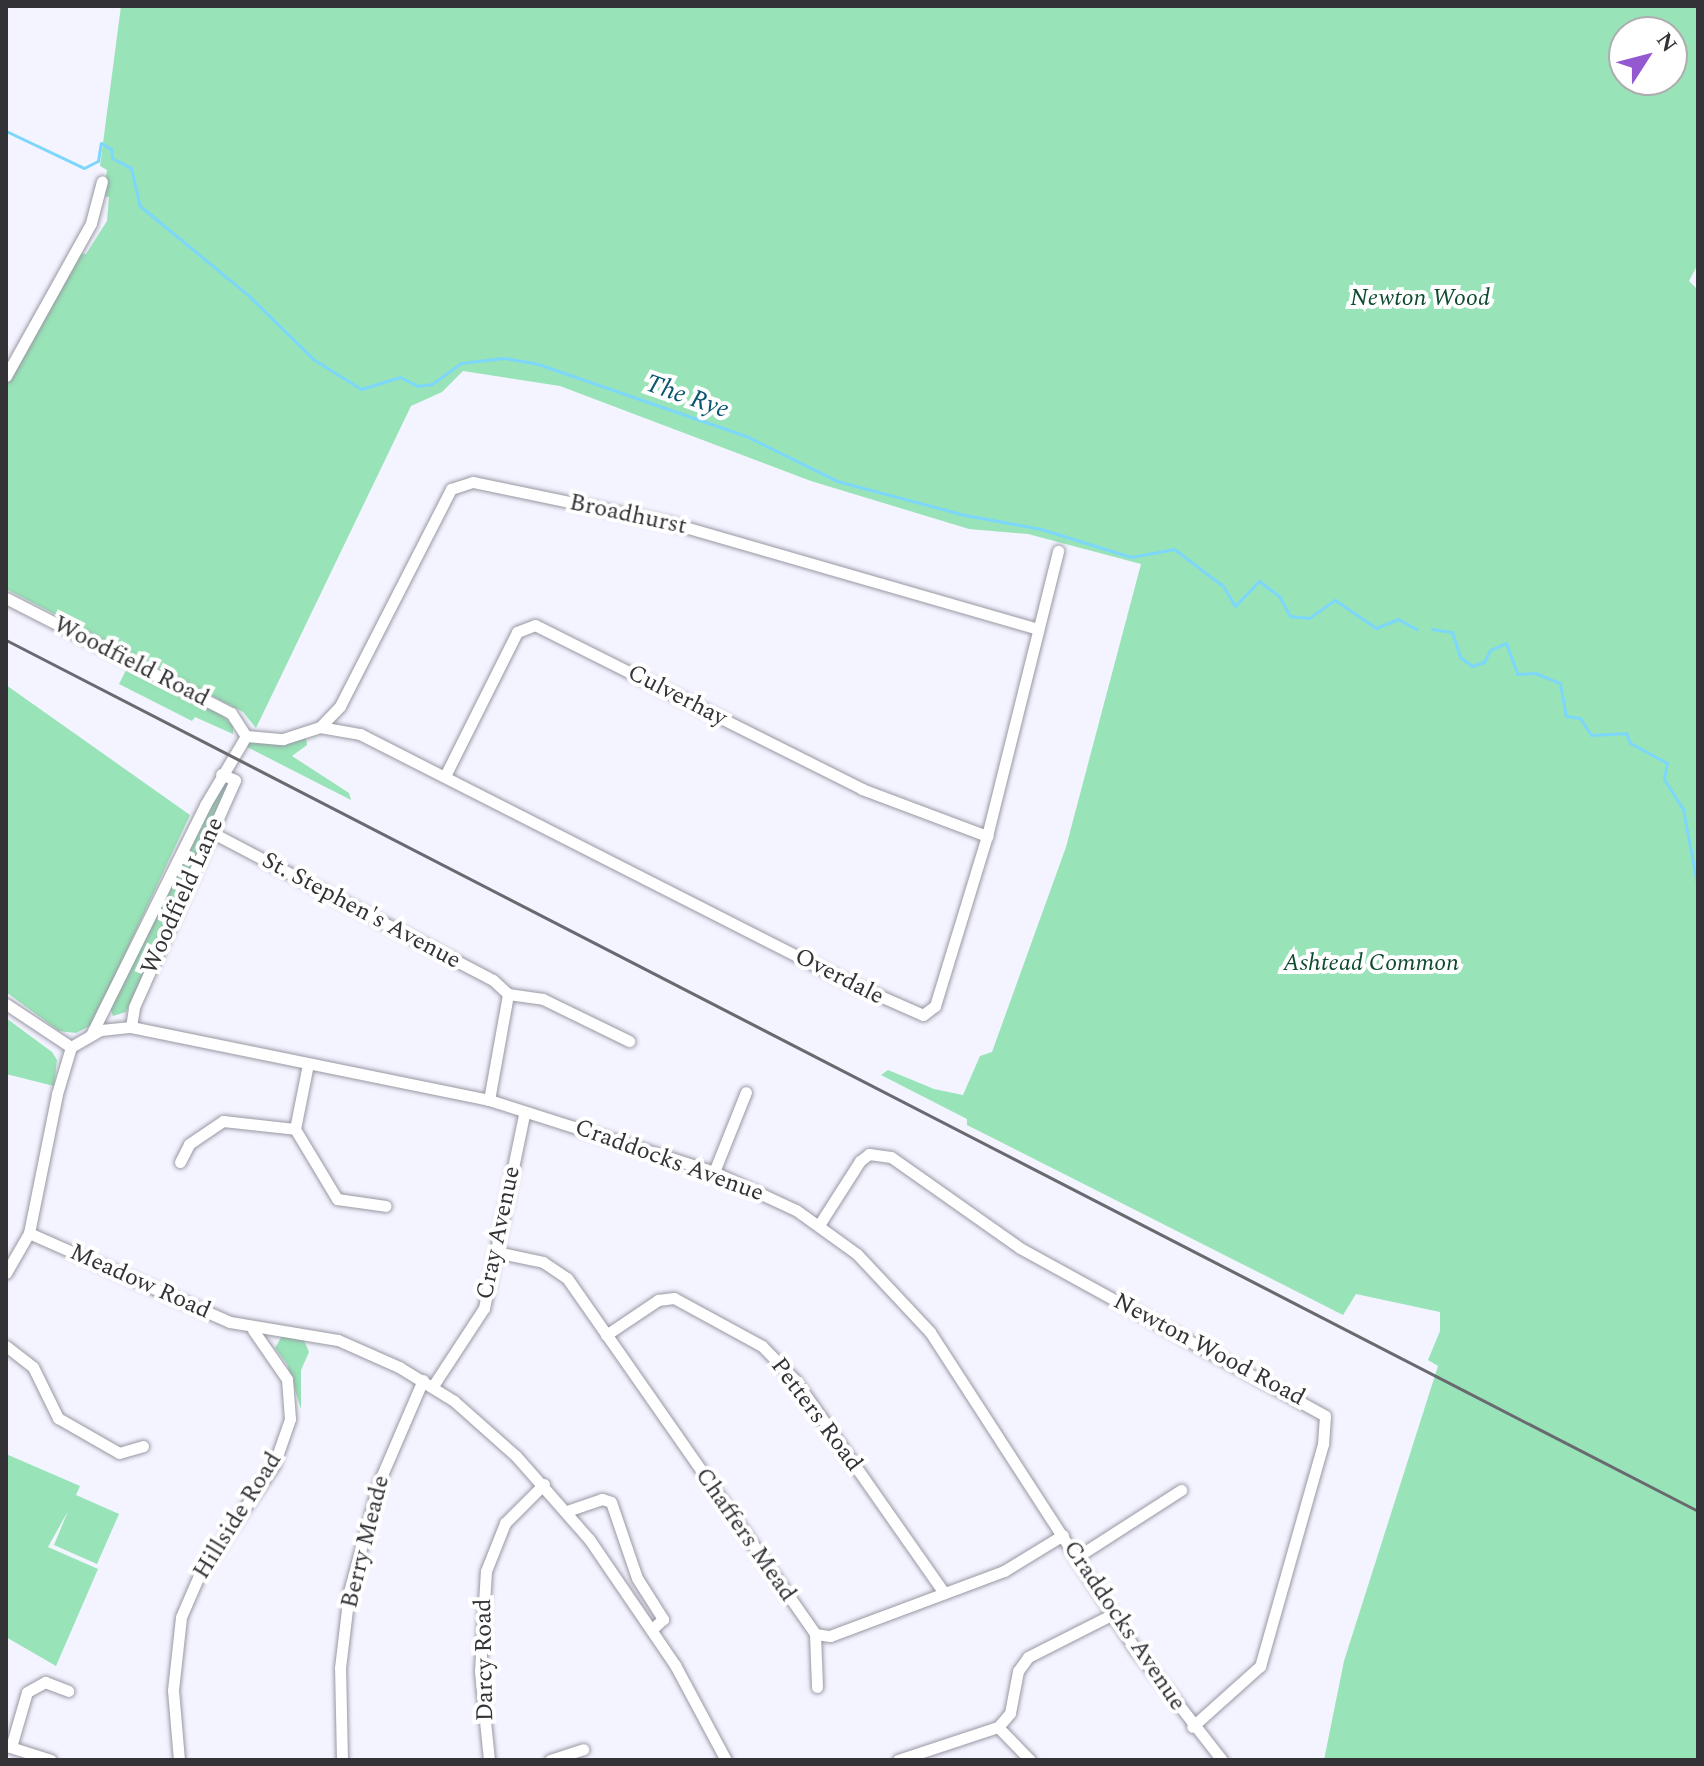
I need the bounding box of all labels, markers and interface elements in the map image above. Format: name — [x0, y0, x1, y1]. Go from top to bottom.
north arrow — [1608, 16, 1688, 96]
text: N — [1648, 26, 1685, 60]
park label: Newton Wood — [1350, 285, 1490, 313]
water label: The Rye — [641, 368, 733, 426]
street label: Broadhurst — [567, 489, 689, 541]
street label: Woodfield Road — [48, 610, 214, 714]
street label: Culverhay — [623, 659, 731, 733]
street label: Woodfield Lane — [135, 813, 231, 979]
street label: St. Stephen's Avenue — [257, 846, 465, 976]
street label: Overdale — [790, 942, 888, 1012]
park label: Ashtead Common — [1283, 950, 1459, 978]
street label: Craddocks Avenue — [571, 1113, 767, 1209]
street label: Cray Avenue — [471, 1164, 527, 1302]
street label: Meadow Road — [65, 1238, 215, 1326]
street label: Newton Wood Road — [1108, 1287, 1310, 1413]
street label: Petters Road — [764, 1352, 868, 1478]
street label: Hillside Road — [188, 1447, 288, 1585]
street label: Chaffers Mead — [688, 1463, 802, 1607]
street label: Berry Meade — [336, 1473, 396, 1611]
street label: Craddocks Avenue — [1056, 1536, 1192, 1716]
street label: Darcy Road — [470, 1598, 500, 1722]

